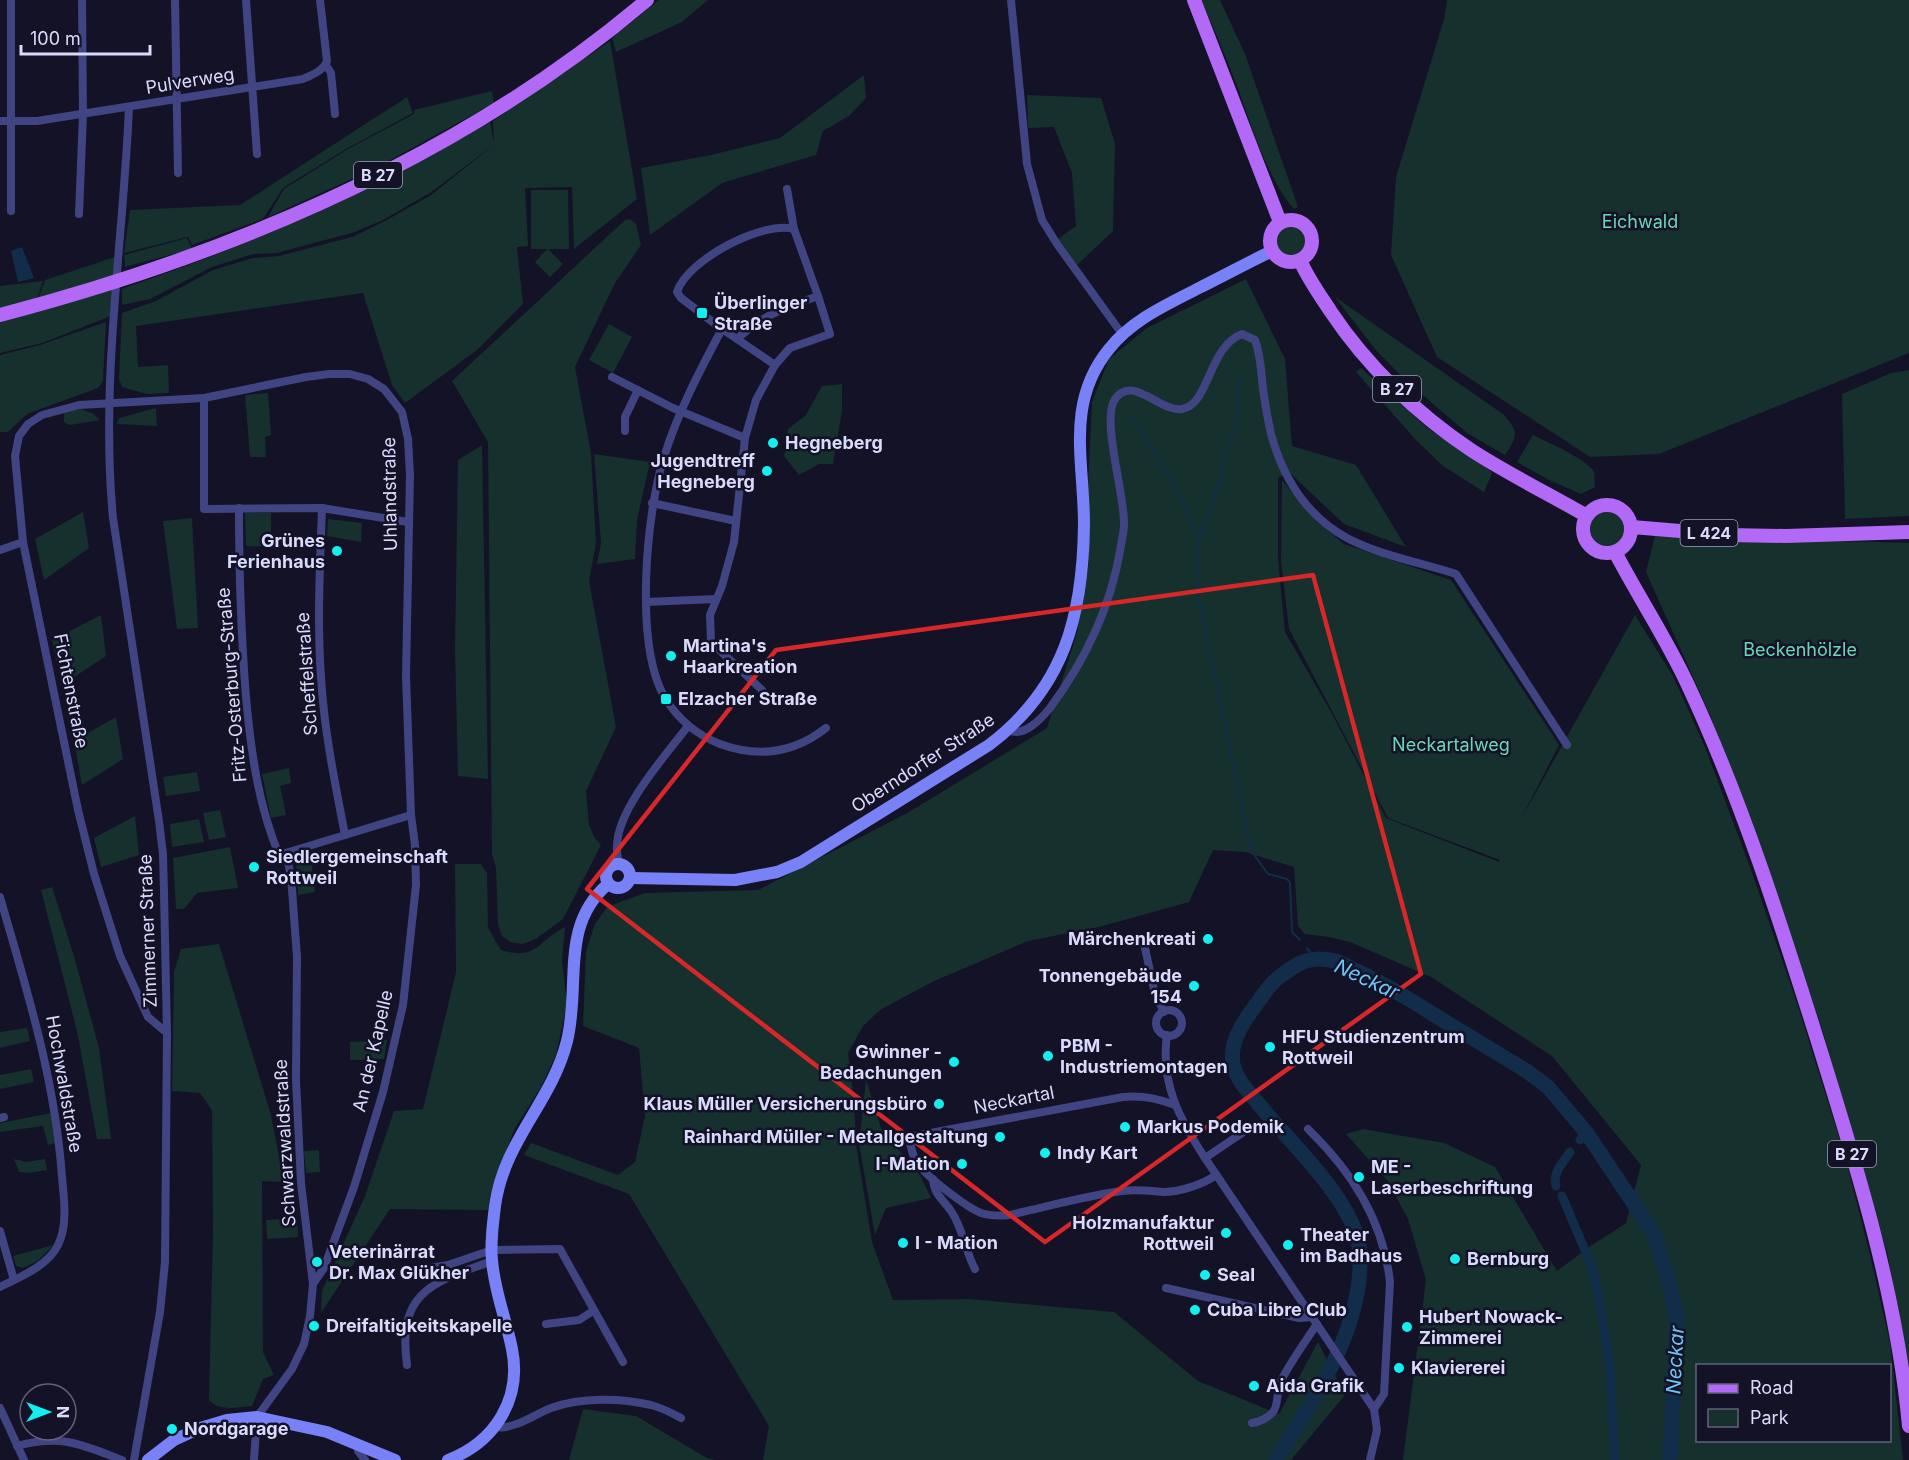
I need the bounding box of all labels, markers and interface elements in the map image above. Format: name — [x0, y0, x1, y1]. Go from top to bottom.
scale bar — [21, 18, 150, 56]
text: 100 m — [30, 28, 81, 49]
street label: Pulverweg — [144, 63, 236, 98]
road number: B 27 — [354, 162, 402, 188]
park label: Eichwald — [1602, 211, 1678, 232]
place label: Überlinger Straße — [714, 292, 807, 334]
marker: Überlinger Straße — [695, 306, 709, 320]
road number: B 27 — [1373, 376, 1421, 402]
place label: Hegneberg — [785, 432, 883, 453]
marker: Hegneberg — [766, 436, 780, 450]
street label: Uhlandstraße — [378, 437, 401, 551]
place label: Jugendtreff Hegneberg — [651, 450, 755, 492]
marker: Jugendtreff Hegneberg — [760, 464, 774, 478]
road number: L 424 — [1680, 520, 1738, 546]
place label: Grünes Ferienhaus — [227, 530, 325, 572]
marker: Grünes Ferienhaus — [330, 544, 344, 558]
street label: Fritz-Osterburg-Straße — [213, 587, 250, 783]
street label: Scheffelstraße — [292, 612, 321, 737]
street label: Fichtenstraße — [50, 632, 93, 750]
place label: Martina's Haarkreation — [683, 635, 797, 677]
park label: Beckenhölzle — [1743, 639, 1857, 660]
marker: Martina's Haarkreation — [664, 649, 678, 663]
place label: Elzacher Straße — [678, 688, 817, 709]
marker: Elzacher Straße — [659, 692, 673, 706]
street label: Oberndorfer Straße — [847, 709, 998, 817]
park label: Neckartalweg — [1392, 734, 1510, 755]
place label: Siedlergemeinschaft Rottweil — [266, 846, 448, 888]
street label: Zimmerner Straße — [134, 854, 161, 1008]
marker: Siedlergemeinschaft Rottweil — [247, 860, 261, 874]
place label: Märchenkreati — [1068, 928, 1196, 949]
marker: Märchenkreati — [1201, 932, 1215, 946]
water label: Neckar — [1331, 954, 1403, 1005]
place label: Tonnengebäude 154 — [1039, 965, 1182, 1007]
marker: Tonnengebäude 154 — [1187, 979, 1201, 993]
street label: An der Kapelle — [348, 988, 397, 1114]
street label: Hochwaldstraße — [42, 1014, 87, 1154]
place label: HFU Studienzentrum Rottweil — [1282, 1026, 1465, 1068]
place label: PBM - Industriemontagen — [1060, 1035, 1228, 1077]
marker: HFU Studienzentrum Rottweil — [1263, 1040, 1277, 1054]
place label: Gwinner - Bedachungen — [820, 1041, 942, 1083]
marker: PBM - Industriemontagen — [1041, 1049, 1055, 1063]
marker: Gwinner - Bedachungen — [947, 1055, 961, 1069]
street label: Schwarzwaldstraße — [270, 1059, 299, 1228]
street label: Neckartal — [972, 1081, 1056, 1118]
place label: Klaus Müller Versicherungsbüro — [644, 1093, 927, 1114]
marker: Klaus Müller Versicherungsbüro — [932, 1097, 946, 1111]
place label: Markus Podemik — [1137, 1116, 1285, 1137]
marker: Markus Podemik — [1118, 1120, 1132, 1134]
place label: Rainhard Müller - Metallgestaltung — [684, 1126, 988, 1147]
marker: Rainhard Müller - Metallgestaltung — [993, 1130, 1007, 1144]
road number: B 27 — [1828, 1141, 1876, 1167]
place label: Indy Kart — [1057, 1142, 1138, 1163]
marker: Indy Kart — [1038, 1146, 1052, 1160]
place label: I-Mation — [876, 1153, 950, 1174]
place label: ME - Laserbeschriftung — [1371, 1156, 1533, 1198]
marker: I-Mation — [955, 1157, 969, 1171]
marker: ME - Laserbeschriftung — [1352, 1170, 1366, 1184]
place label: Holzmanufaktur Rottweil — [1072, 1212, 1214, 1254]
place label: Theater im Badhaus — [1300, 1224, 1402, 1266]
marker: Holzmanufaktur Rottweil — [1219, 1226, 1233, 1240]
place label: I - Mation — [915, 1232, 998, 1253]
marker: I - Mation — [896, 1236, 910, 1250]
marker: Theater im Badhaus — [1281, 1238, 1295, 1252]
place label: Veterinärrat Dr. Max Glükher — [329, 1241, 469, 1283]
place label: Bernburg — [1467, 1248, 1549, 1269]
marker: Bernburg — [1448, 1252, 1462, 1266]
marker: Veterinärrat Dr. Max Glükher — [310, 1255, 324, 1269]
place label: Seal — [1217, 1264, 1255, 1285]
marker: Seal — [1198, 1268, 1212, 1282]
place label: Cuba Libre Club — [1207, 1299, 1347, 1320]
marker: Cuba Libre Club — [1188, 1303, 1202, 1317]
place label: Hubert Nowack- Zimmerei — [1419, 1306, 1563, 1348]
place label: Dreifaltigkeitskapelle — [326, 1315, 513, 1336]
marker: Dreifaltigkeitskapelle — [307, 1319, 321, 1333]
marker: Hubert Nowack- Zimmerei — [1400, 1320, 1414, 1334]
water label: Neckar — [1661, 1325, 1689, 1395]
place label: Klaviererei — [1411, 1357, 1505, 1378]
marker: Klaviererei — [1392, 1361, 1406, 1375]
legend — [1696, 1364, 1891, 1442]
place label: Aida Grafik — [1266, 1375, 1365, 1396]
text: Road — [1750, 1377, 1793, 1398]
marker: Aida Grafik — [1247, 1379, 1261, 1393]
north arrow — [18, 1382, 78, 1442]
text: N — [53, 1406, 73, 1418]
text: Park — [1750, 1407, 1789, 1428]
place label: Nordgarage — [184, 1418, 289, 1439]
marker: Nordgarage — [165, 1422, 179, 1436]

